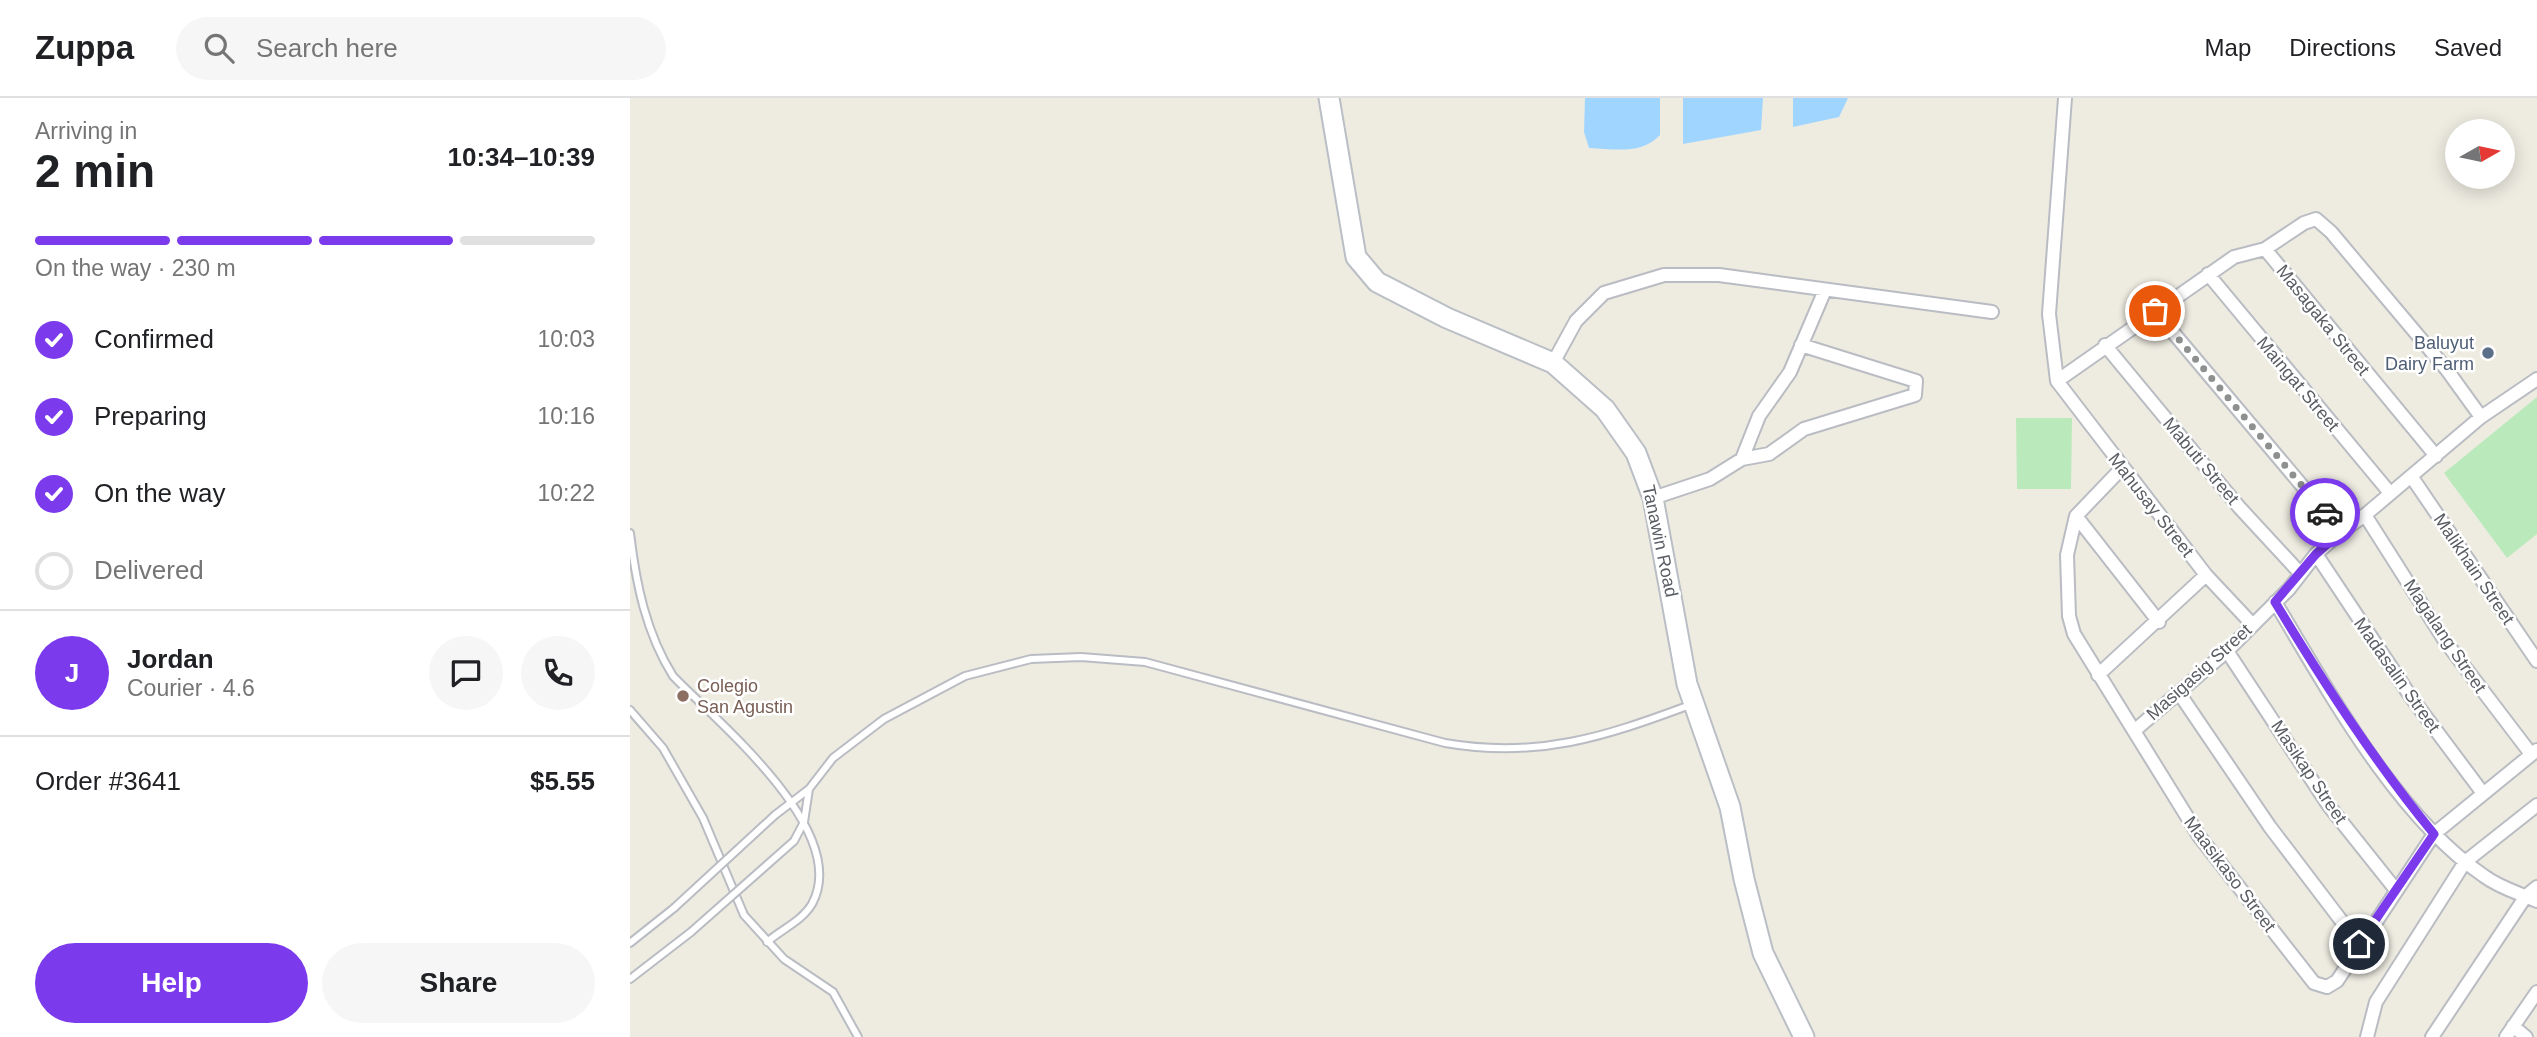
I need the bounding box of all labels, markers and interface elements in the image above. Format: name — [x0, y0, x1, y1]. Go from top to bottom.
search box — [176, 17, 666, 80]
text: Zuppa — [35, 29, 134, 66]
icon: search — [200, 29, 238, 67]
text: Search here — [256, 33, 398, 63]
text: Map — [2205, 34, 2251, 61]
text: Directions — [2289, 34, 2396, 61]
text: Saved — [2434, 34, 2502, 61]
text: Arriving in — [35, 118, 137, 144]
north arrow — [2445, 119, 2515, 189]
map controls — [2445, 119, 2515, 189]
text: 10:34–10:39 — [448, 142, 595, 172]
text: 2 min — [35, 145, 155, 197]
text: On the way · 230 m — [35, 255, 236, 281]
street label: Masagaka Street — [2272, 261, 2374, 379]
pin — [2125, 281, 2185, 341]
icon: bag — [2136, 292, 2174, 330]
icon: check — [35, 321, 73, 359]
text: Confirmed — [94, 324, 214, 354]
text: 10:03 — [537, 326, 595, 352]
street label: Maingat Street — [2253, 333, 2343, 435]
place label: Baluyut Dairy Farm — [2385, 333, 2474, 374]
marker: Baluyut Dairy Farm — [2480, 345, 2496, 361]
icon: check — [35, 398, 73, 436]
text: Preparing — [94, 401, 207, 431]
text: 10:16 — [537, 403, 595, 429]
street label: Mabuti Street — [2159, 414, 2243, 508]
street label: Mahusay Street — [2104, 449, 2198, 561]
icon: check — [35, 475, 73, 513]
text: On the way — [94, 478, 226, 508]
courier — [2290, 478, 2360, 548]
text: 10:22 — [537, 480, 595, 506]
street label: Tanawin Road — [1638, 483, 1682, 599]
icon: car — [2306, 494, 2344, 532]
street label: Malikhain Street — [2430, 510, 2518, 628]
text: Delivered — [94, 555, 204, 585]
street label: Magalang Street — [2400, 576, 2490, 696]
street label: Madasalin Street — [2350, 614, 2444, 736]
street label: Masigasig Street — [2142, 620, 2256, 724]
button: chat — [429, 636, 503, 710]
button: phone — [521, 636, 595, 710]
text: Jordan — [127, 644, 214, 674]
text: J — [65, 658, 79, 688]
text: Courier · 4.6 — [127, 675, 255, 701]
place label: Colegio San Agustin — [697, 676, 793, 717]
marker: Colegio San Agustin — [675, 688, 691, 704]
street label: Masikap Street — [2267, 717, 2351, 827]
text: Order #3641 — [35, 766, 181, 796]
text: $5.55 — [530, 766, 595, 796]
street label: Maasikaso Street — [2180, 812, 2280, 936]
pin — [2329, 914, 2389, 974]
icon: home — [2340, 925, 2378, 963]
button: Help — [35, 943, 308, 1023]
button: Share — [322, 943, 595, 1023]

